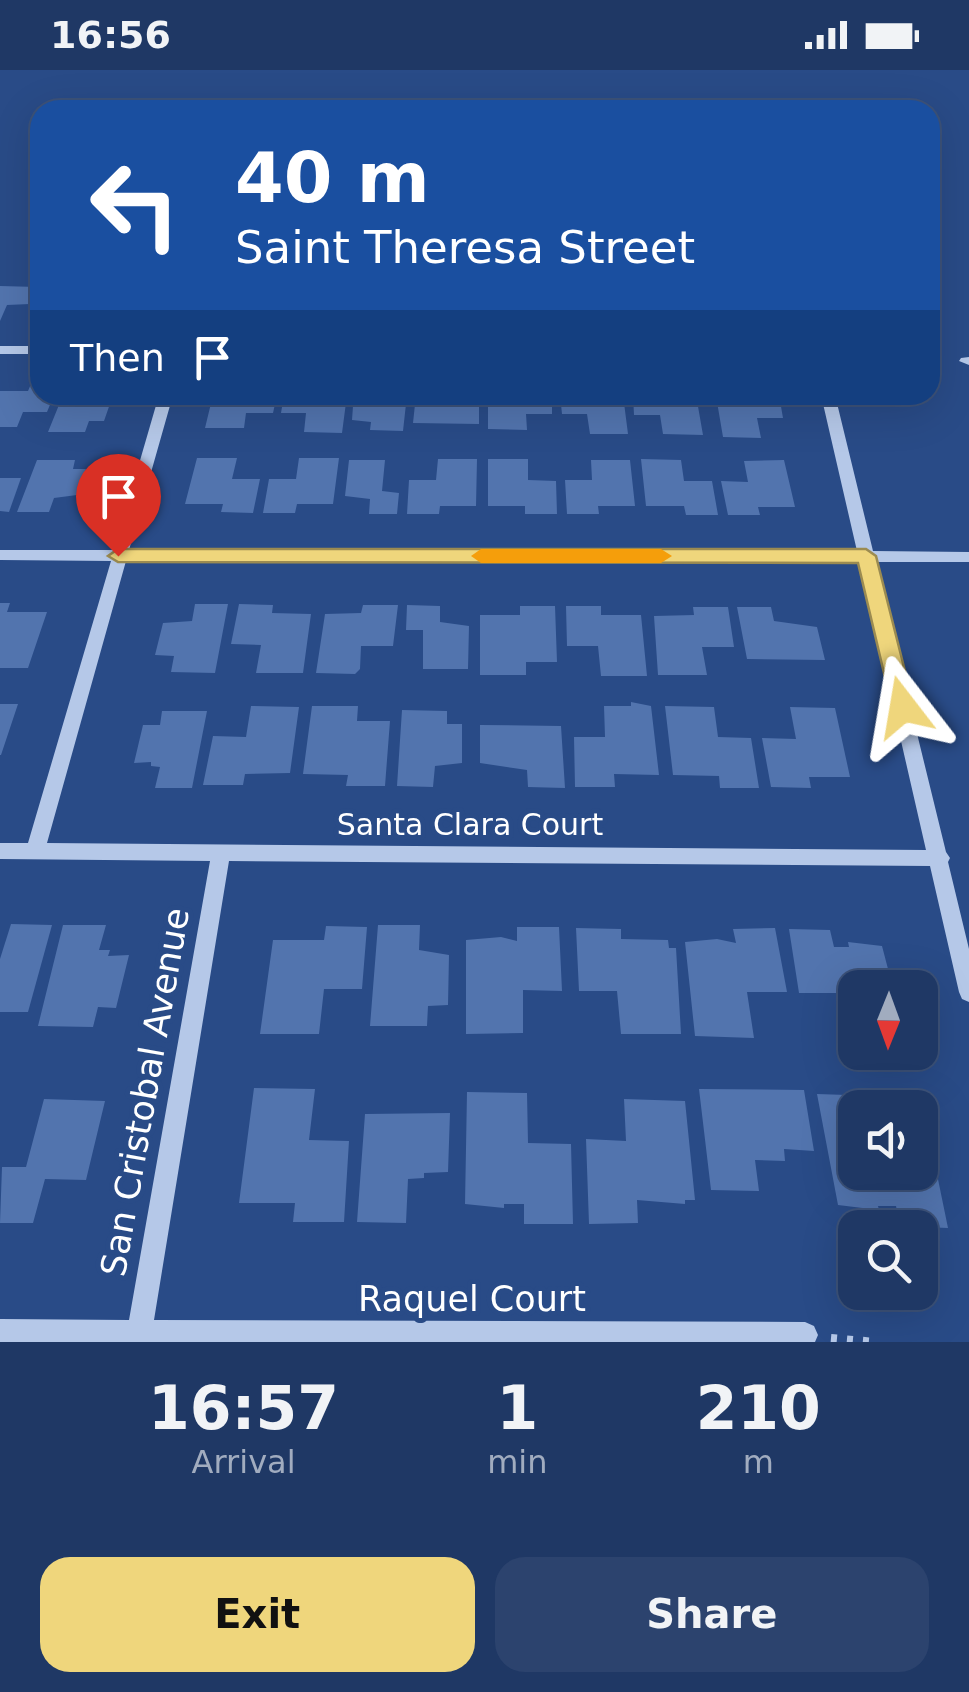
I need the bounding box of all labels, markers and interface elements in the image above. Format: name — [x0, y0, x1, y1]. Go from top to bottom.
text: 16:56 — [50, 13, 171, 57]
text: 40 m — [235, 137, 430, 219]
icon: left — [70, 140, 200, 270]
text: Saint Theresa Street — [235, 221, 695, 274]
icon: arrive — [185, 330, 240, 385]
text: Then — [70, 336, 165, 380]
pin — [76, 454, 161, 557]
icon: arrive — [91, 469, 146, 524]
position arrow — [851, 655, 955, 759]
street label: Santa Clara Court — [337, 807, 603, 842]
street label: San Cristobal Avenue — [93, 905, 197, 1279]
north arrow — [838, 970, 938, 1070]
map controls — [838, 970, 938, 1310]
button: sound — [838, 1090, 938, 1190]
button: search — [838, 1210, 938, 1310]
street label: Raquel Court — [358, 1279, 586, 1319]
text: 16:57 — [148, 1373, 339, 1443]
text: 1 — [496, 1373, 538, 1443]
text: 210 — [696, 1373, 821, 1443]
text: Arrival — [192, 1443, 296, 1481]
text: min — [487, 1443, 548, 1481]
text: m — [743, 1443, 774, 1481]
button: Exit — [40, 1557, 475, 1672]
button: Share — [495, 1557, 929, 1672]

